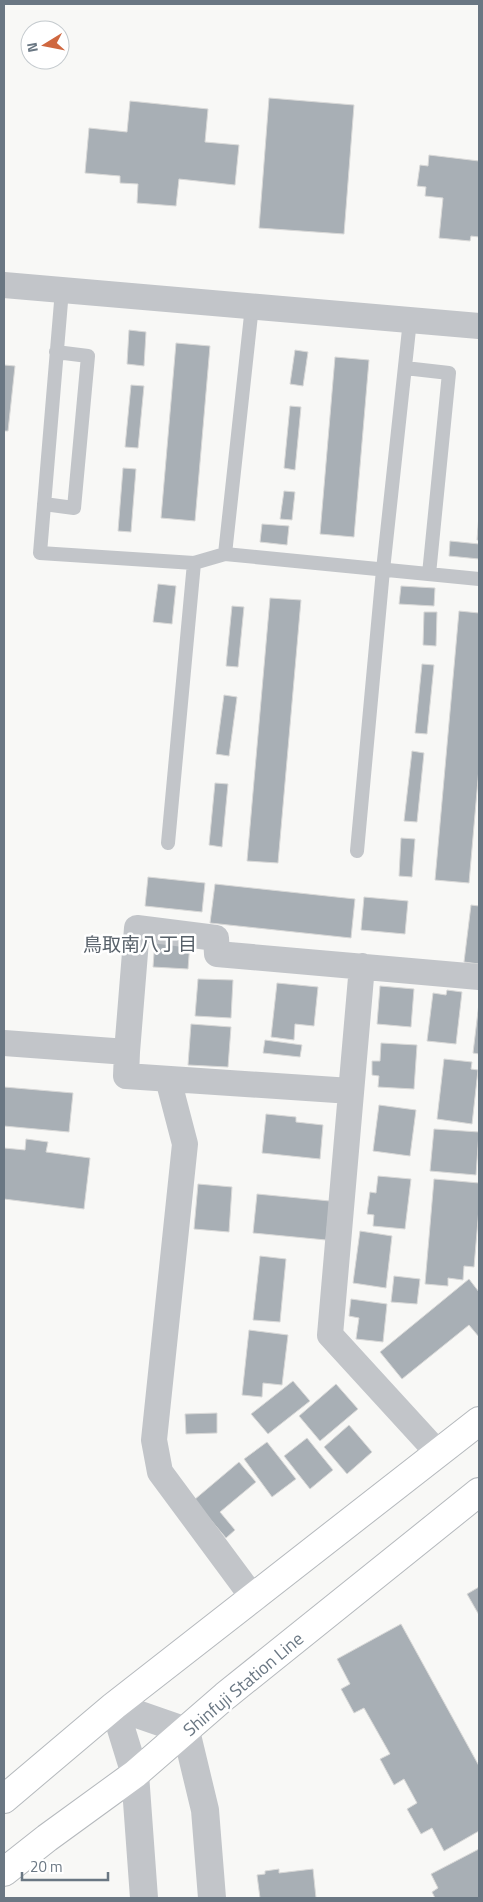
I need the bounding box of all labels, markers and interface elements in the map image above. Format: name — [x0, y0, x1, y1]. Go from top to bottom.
north arrow — [20, 20, 70, 70]
text: N — [21, 41, 43, 54]
district label: 鳥取南八丁目 — [83, 929, 197, 958]
street label: Shinfuji Station Line — [177, 1625, 309, 1743]
scale bar — [22, 1850, 109, 1882]
text: 20 m — [30, 1855, 63, 1878]

